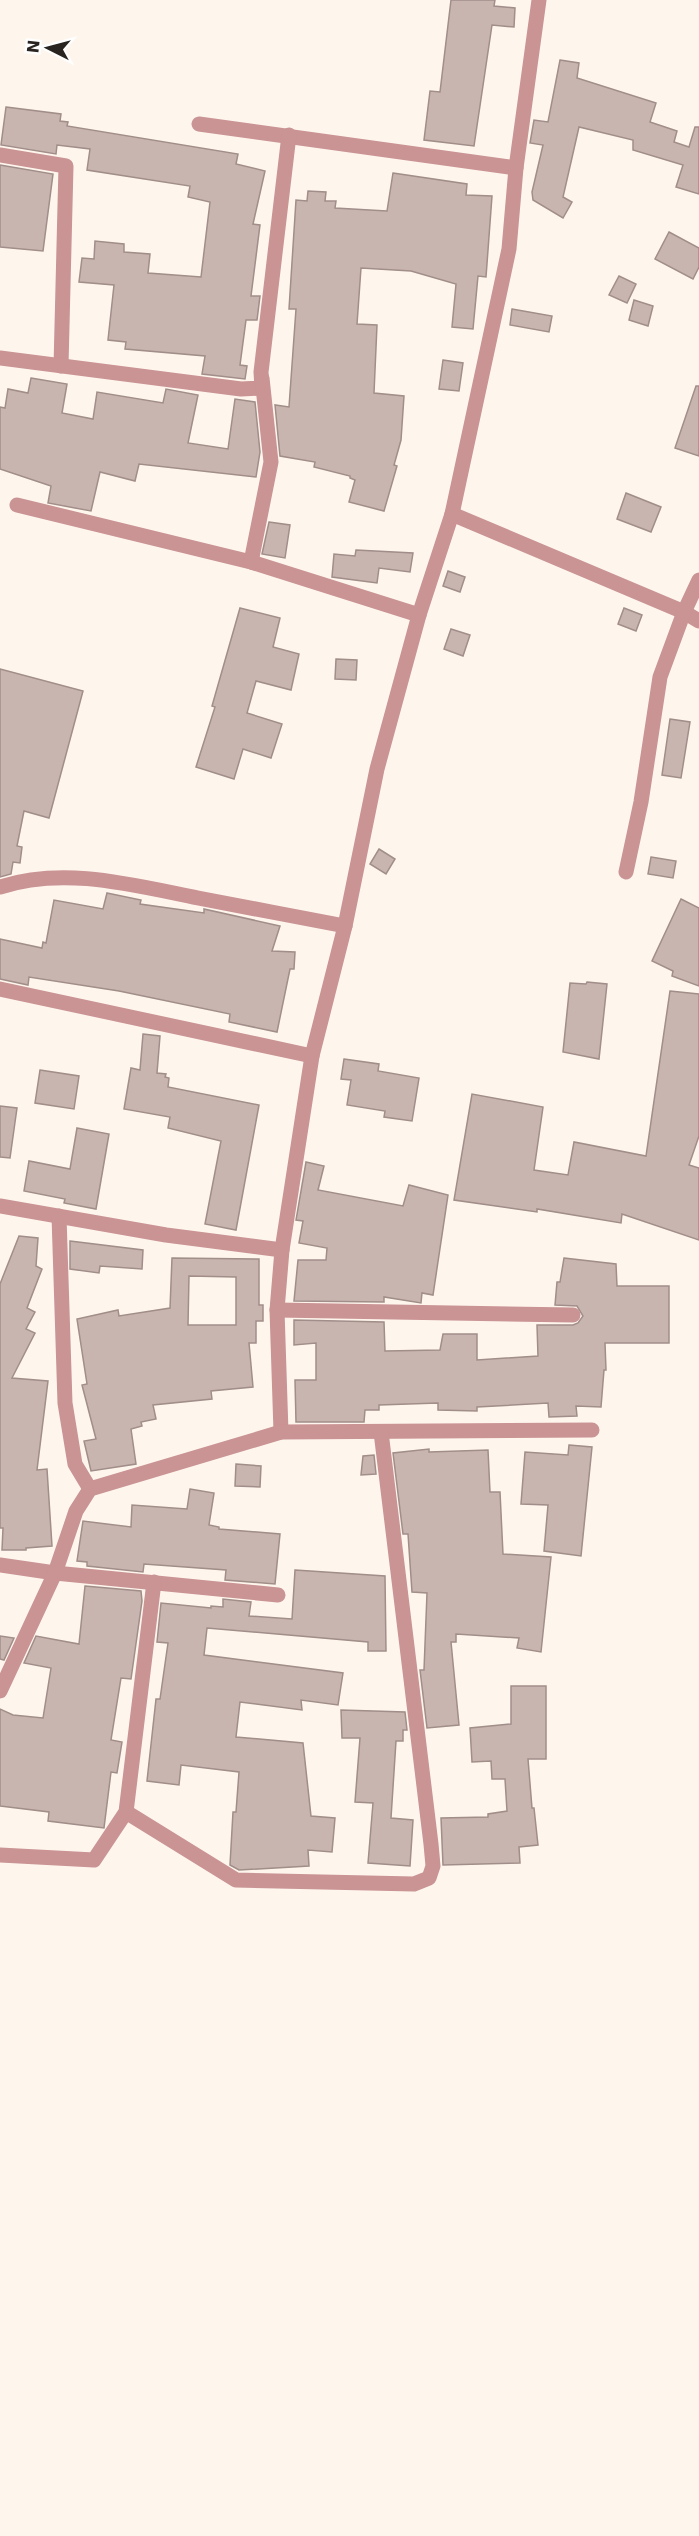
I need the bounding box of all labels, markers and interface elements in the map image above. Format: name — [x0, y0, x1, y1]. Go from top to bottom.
north arrow — [18, 18, 78, 78]
text: N — [23, 39, 44, 54]

